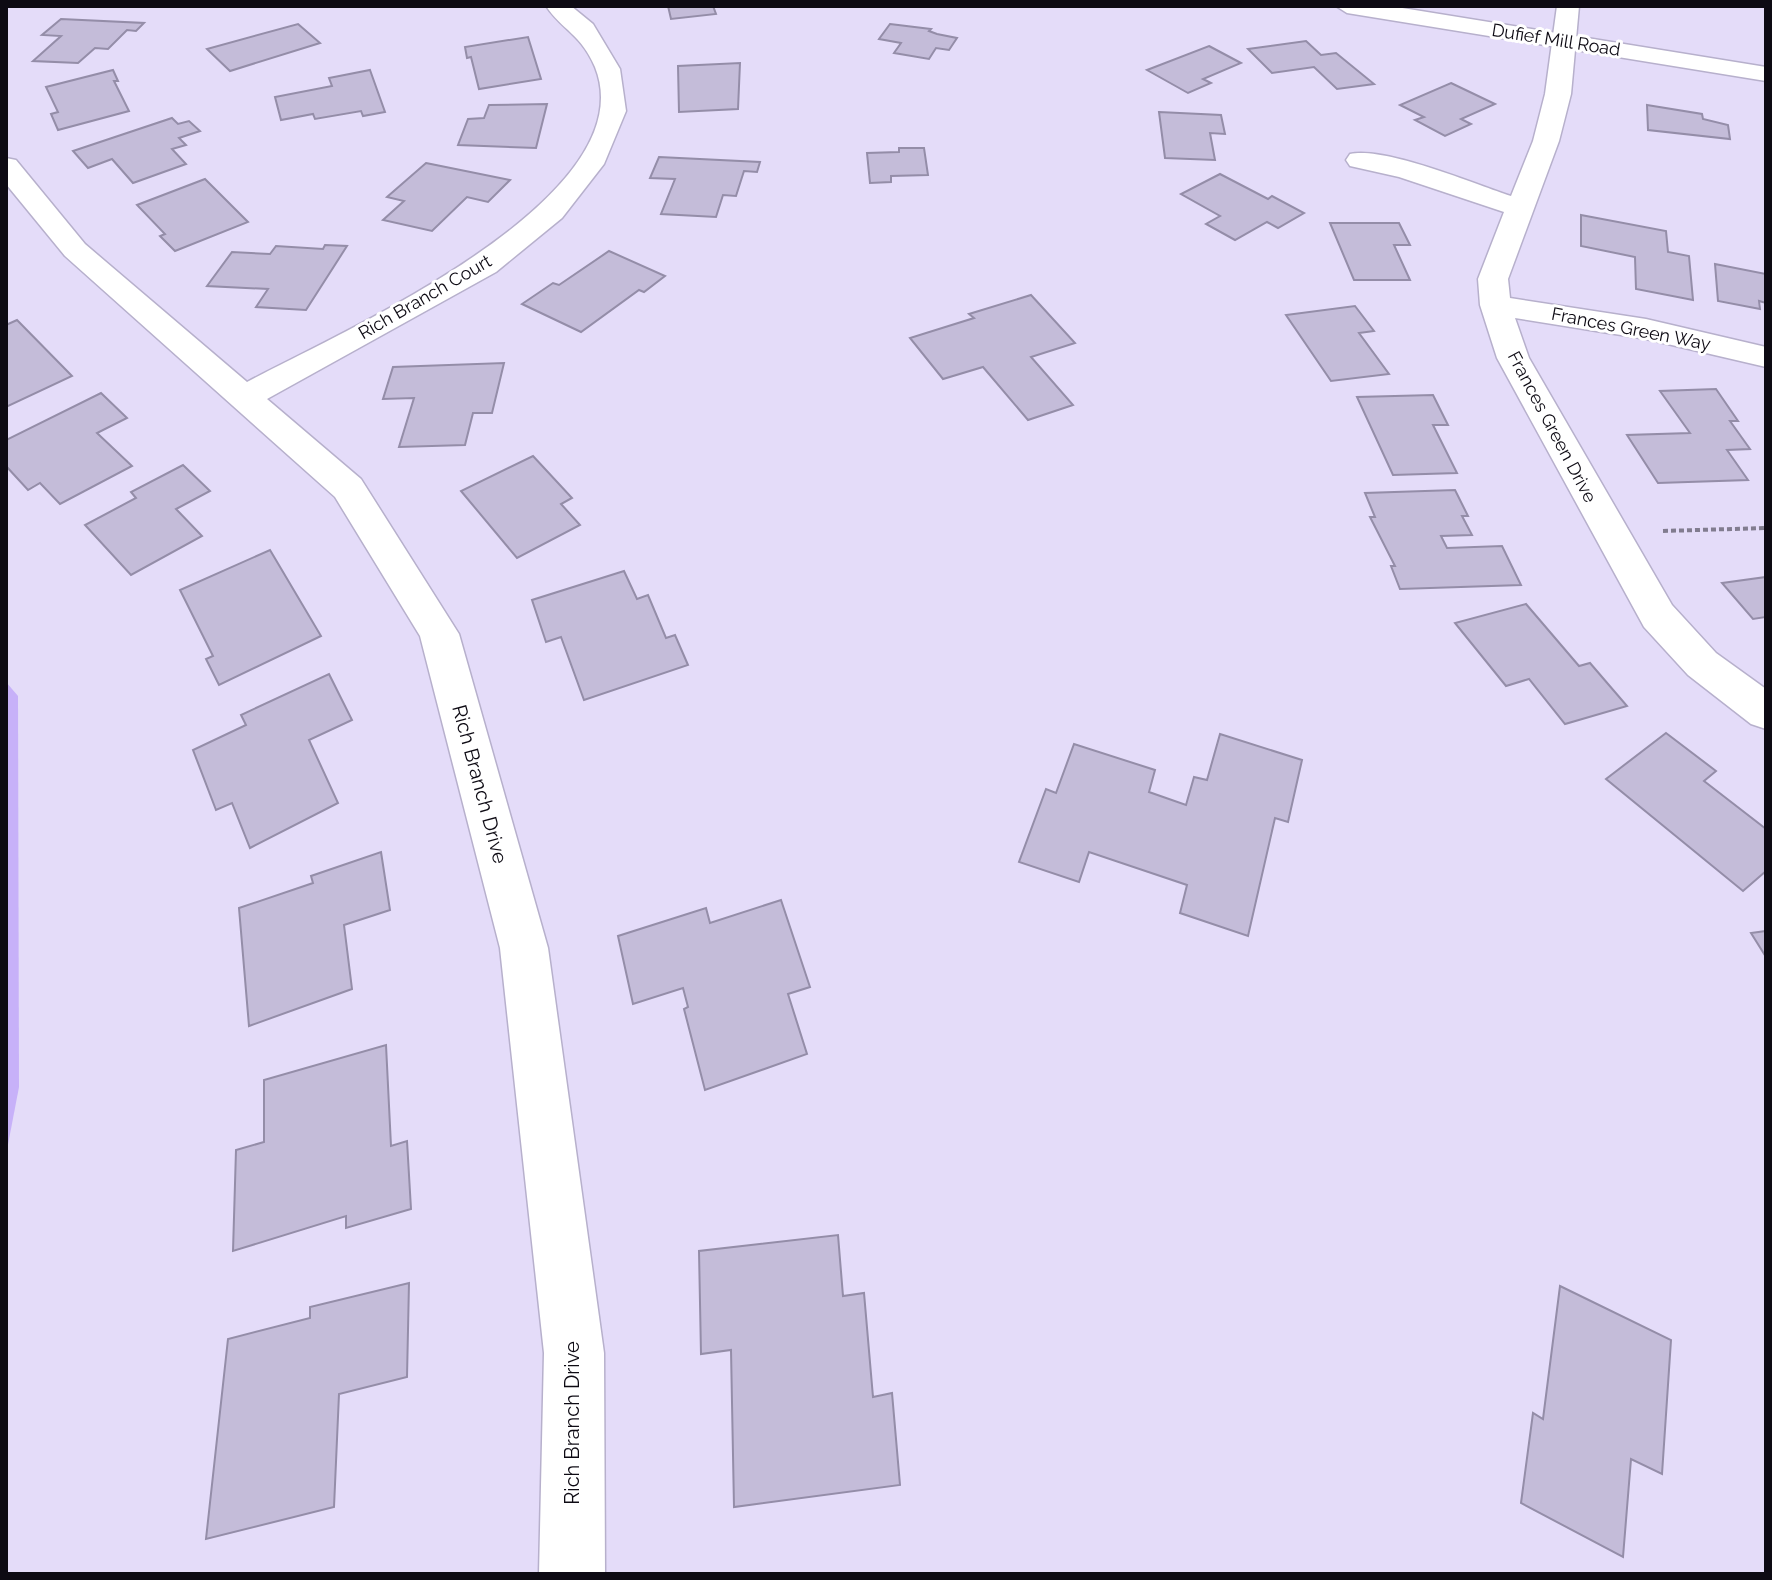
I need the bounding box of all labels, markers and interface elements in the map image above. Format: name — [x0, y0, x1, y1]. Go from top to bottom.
street label: Dufief Mill Road — [1490, 19, 1622, 60]
street label: Rich Branch Court — [354, 250, 495, 343]
street label: Frances Green Way — [1550, 303, 1713, 354]
street label: Frances Green Drive — [1504, 348, 1601, 506]
street label: Rich Branch Drive — [447, 702, 513, 866]
street label: Rich Branch Drive — [560, 1341, 584, 1505]

